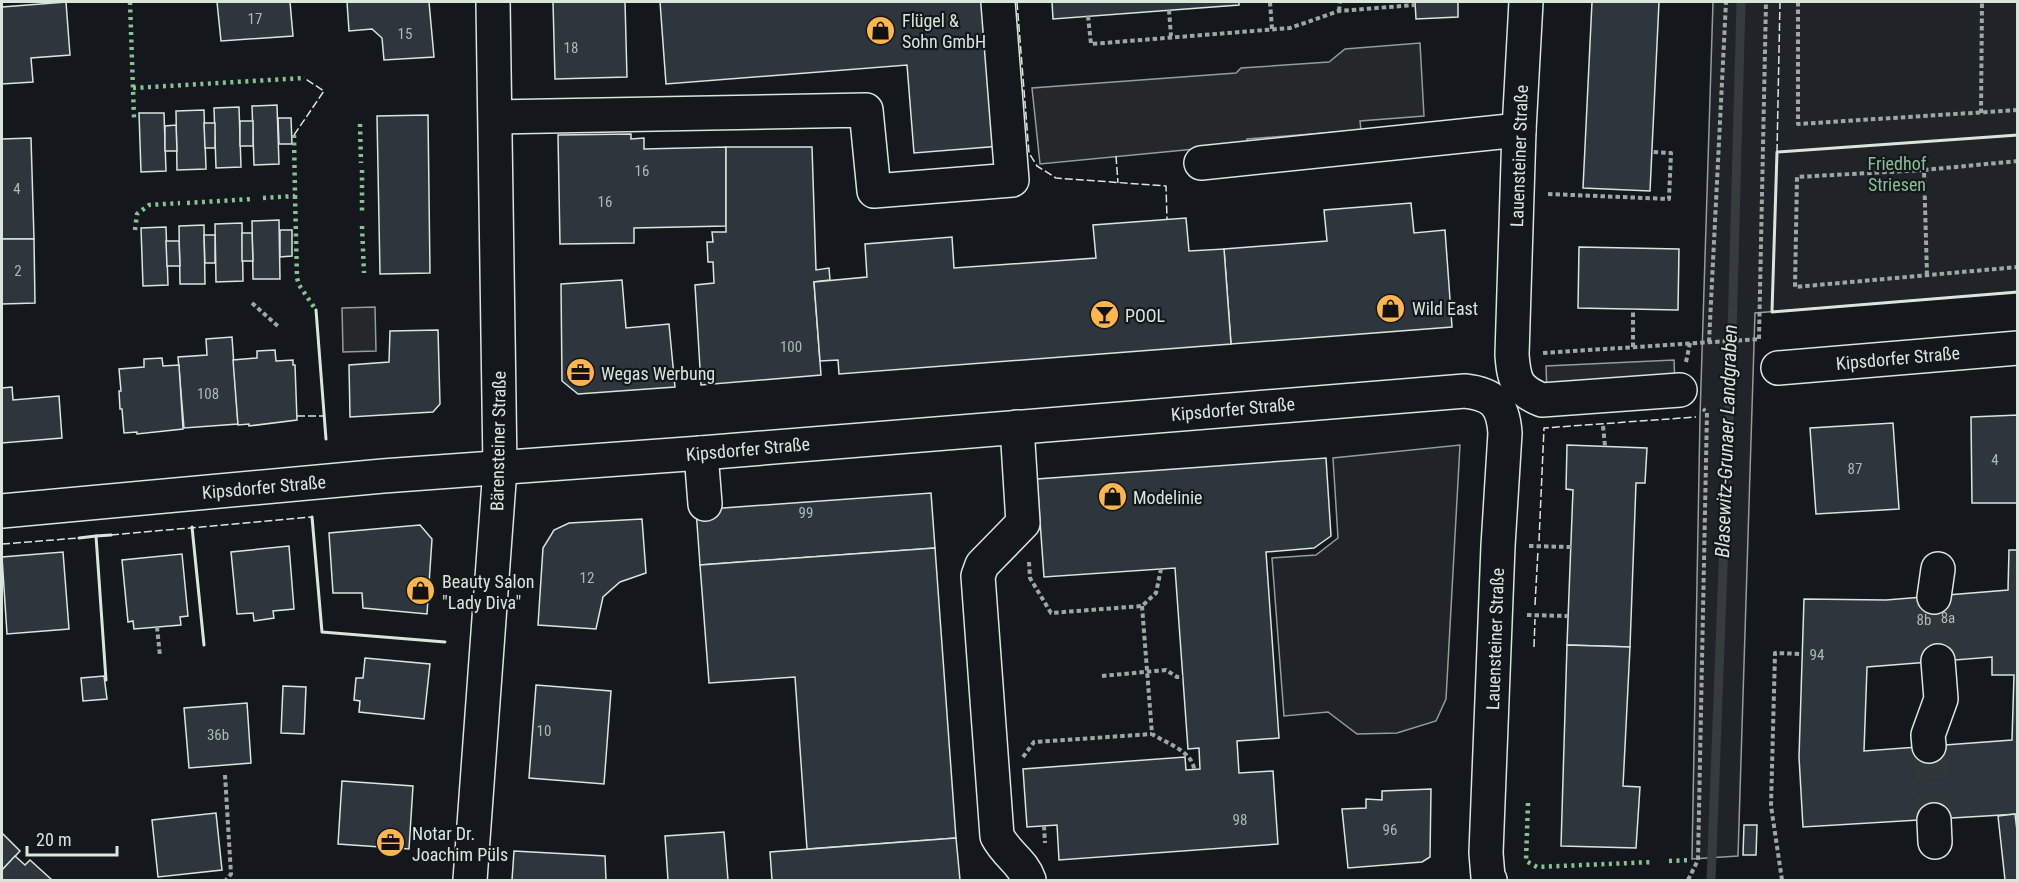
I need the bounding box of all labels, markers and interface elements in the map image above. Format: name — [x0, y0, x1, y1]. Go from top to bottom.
house number: 17 — [248, 10, 262, 28]
place label: Flügel & Sohn GmbH — [902, 10, 986, 52]
shop icon: Flügel & Sohn GmbH — [865, 14, 897, 46]
house number: 15 — [398, 25, 412, 43]
house number: 18 — [564, 39, 578, 57]
street label: Lauensteiner Straße — [1506, 85, 1532, 227]
park label: Friedhof Striesen — [1868, 153, 1927, 195]
house number: 16 — [635, 162, 649, 180]
house number: 4 — [13, 180, 21, 198]
house number: 16 — [598, 193, 612, 211]
house number: 2 — [14, 262, 22, 280]
shop icon: Wild East — [1375, 292, 1407, 324]
place label: Wild East — [1412, 298, 1478, 319]
bar icon: POOL — [1088, 299, 1120, 331]
place label: POOL — [1125, 305, 1166, 326]
water label: Blasewitz‐Grunaer Landgraben — [1710, 324, 1742, 558]
house number: 100 — [780, 338, 802, 356]
street label: Kipsdorfer Straße — [1835, 342, 1961, 374]
office icon: Wegas Werbung — [564, 357, 596, 389]
place label: Wegas Werbung — [601, 363, 715, 384]
street label: Bärensteiner Straße — [486, 371, 510, 511]
house number: 108 — [197, 385, 219, 403]
street label: Kipsdorfer Straße — [1170, 393, 1296, 425]
street label: Kipsdorfer Straße — [685, 433, 811, 465]
house number: 4 — [1991, 451, 1999, 469]
house number: 87 — [1848, 460, 1862, 478]
street label: Kipsdorfer Straße — [201, 471, 327, 503]
shop icon: Modelinie — [1096, 481, 1128, 513]
place label: Modelinie — [1133, 487, 1203, 508]
house number: 99 — [799, 504, 813, 522]
street label: Lauensteiner Straße — [1482, 568, 1508, 710]
house number: 12 — [580, 569, 594, 587]
place label: Beauty Salon "Lady Diva" — [442, 571, 534, 613]
shop icon: Beauty Salon "Lady Diva" — [405, 575, 437, 607]
house number: 8a — [1941, 609, 1955, 627]
house number: 8b — [1917, 611, 1931, 629]
house number: 94 — [1810, 646, 1824, 664]
house number: 10 — [537, 722, 551, 740]
house number: 36b — [207, 726, 229, 744]
house number: 98 — [1233, 811, 1247, 829]
scale bar — [27, 819, 117, 857]
house number: 96 — [1383, 821, 1397, 839]
place label: Notar Dr. Joachim Püls — [412, 823, 508, 865]
office icon: Notar Dr. Joachim Püls — [375, 827, 407, 859]
text: 20 m — [36, 829, 71, 850]

